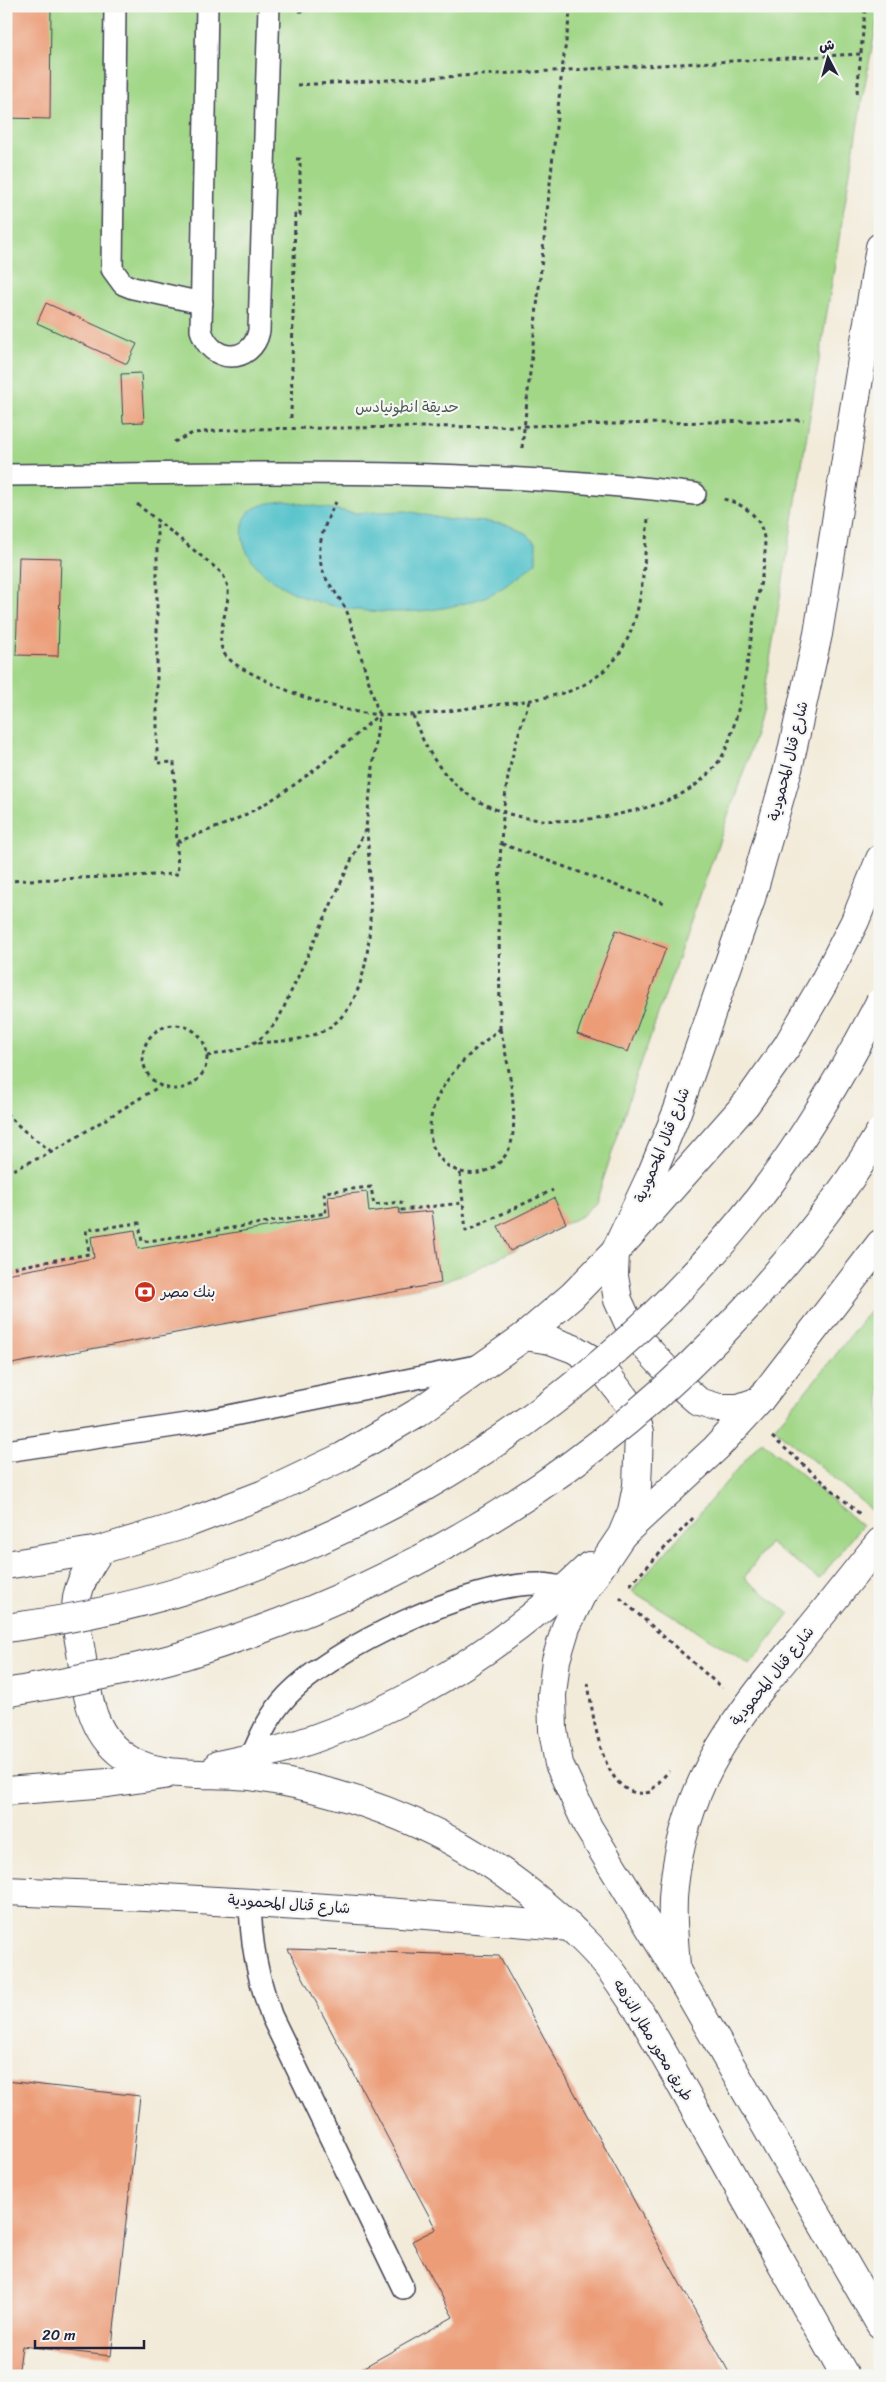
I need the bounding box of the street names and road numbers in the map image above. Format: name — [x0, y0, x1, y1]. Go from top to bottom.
street label: شارع قنال المحمودية — [761, 698, 815, 824]
street label: شارع قنال المحمودية — [627, 1083, 697, 1207]
street label: شارع قنال المحمودية — [723, 1620, 821, 1732]
street label: شارع قنال المحمودية — [227, 1887, 351, 1921]
street label: طريق محور مطار النزهه — [606, 1974, 700, 2106]

